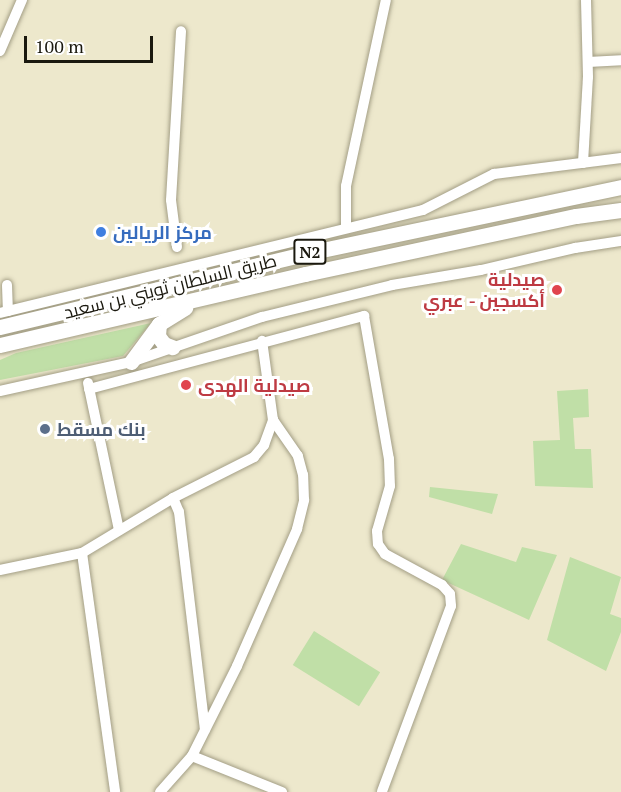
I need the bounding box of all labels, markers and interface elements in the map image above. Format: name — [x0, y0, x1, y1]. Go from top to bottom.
scale bar — [27, 24, 156, 62]
text: 100 m — [35, 34, 84, 58]
place label: مركز الريالين — [113, 221, 212, 243]
marker: مركز الريالين — [94, 225, 108, 239]
road number: N2 — [292, 239, 328, 265]
street label: طريق السلطان ثويني بن سعيد — [61, 249, 279, 323]
place label: صيدلية أكسجين - عبري — [422, 269, 545, 312]
marker: صيدلية أكسجين - عبري — [550, 283, 564, 297]
place label: صيدلية الهدى — [198, 374, 311, 396]
marker: صيدلية الهدى — [179, 378, 193, 392]
place label: بنك مسقط — [57, 418, 146, 440]
marker: بنك مسقط — [38, 422, 52, 436]

